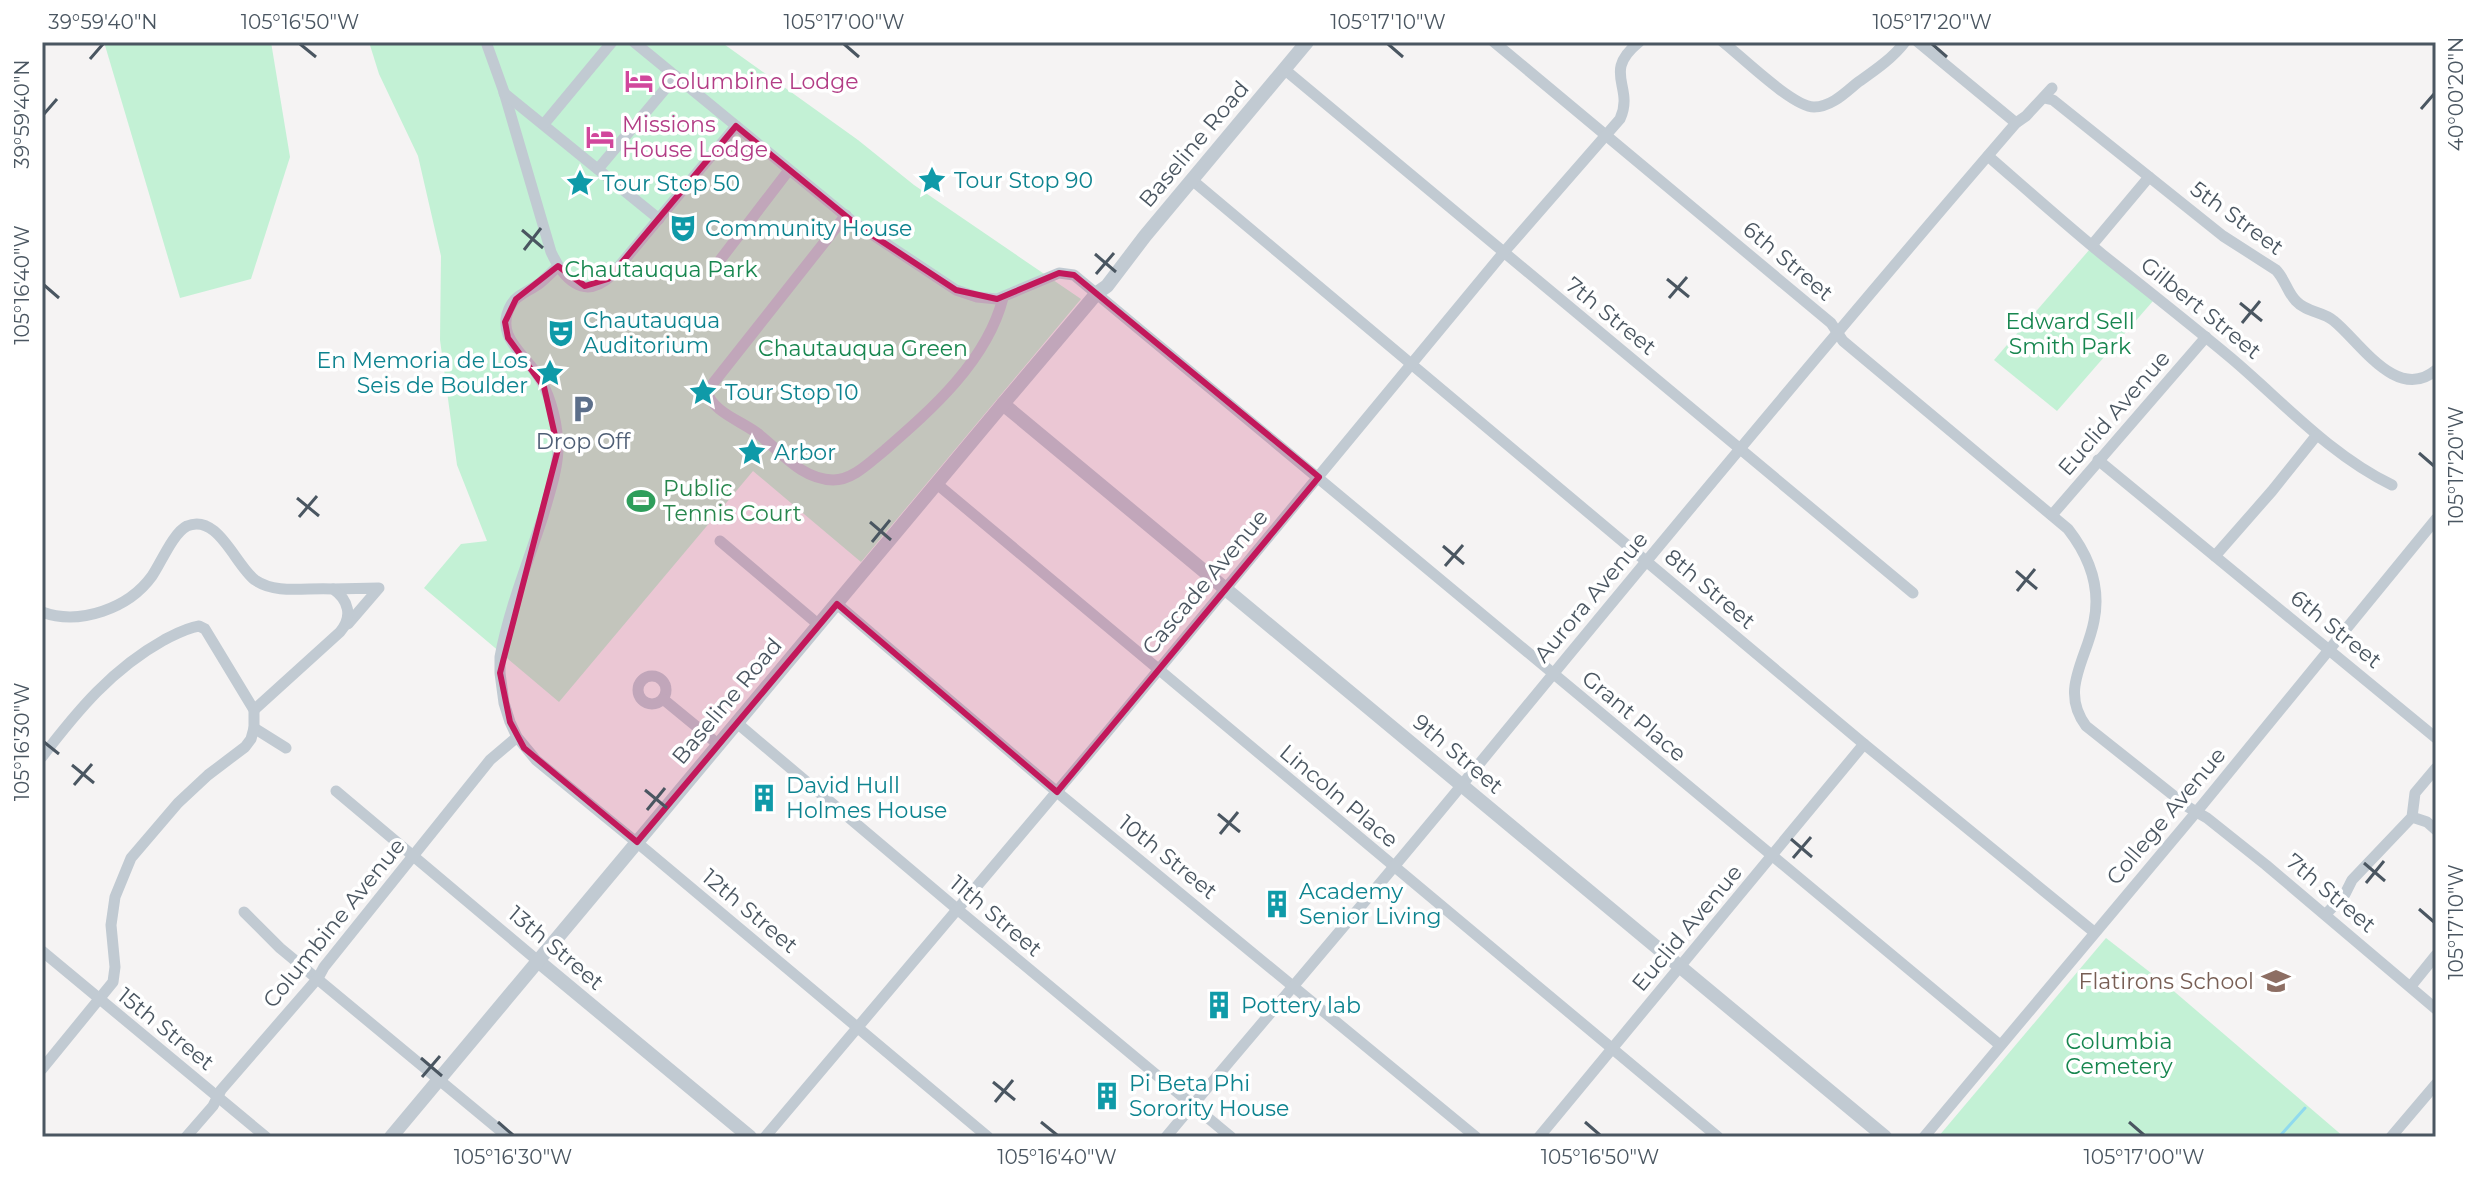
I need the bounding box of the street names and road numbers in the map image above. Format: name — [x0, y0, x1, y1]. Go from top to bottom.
street label: Baseline Road — [1133, 75, 1255, 213]
street label: 5th Street — [2185, 175, 2289, 261]
street label: 6th Street — [1737, 215, 1839, 307]
street label: Gilbert Street — [2135, 251, 2267, 365]
street label: 7th Street — [1560, 271, 1662, 361]
street label: Euclid Avenue — [2052, 345, 2176, 481]
street label: Cascade Avenue — [1136, 504, 1274, 660]
street label: Aurora Avenue — [1528, 526, 1654, 668]
street label: 8th Street — [1659, 543, 1761, 635]
street label: 6th Street — [2285, 584, 2387, 674]
street label: Baseline Road — [666, 632, 788, 770]
street label: Grant Place — [1576, 665, 1692, 767]
street label: 9th Street — [1407, 708, 1509, 800]
street label: Lincoln Place — [1274, 739, 1404, 853]
street label: College Avenue — [2101, 742, 2231, 890]
street label: 10th Street — [1113, 809, 1223, 905]
street label: Columbine Avenue — [257, 833, 411, 1013]
street label: 7th Street — [2281, 848, 2381, 938]
street label: Euclid Avenue — [1626, 859, 1748, 997]
street label: 12th Street — [697, 863, 803, 959]
street label: 11th Street — [944, 870, 1048, 962]
street label: 13th Street — [503, 900, 609, 996]
street label: 15th Street — [112, 982, 220, 1076]

